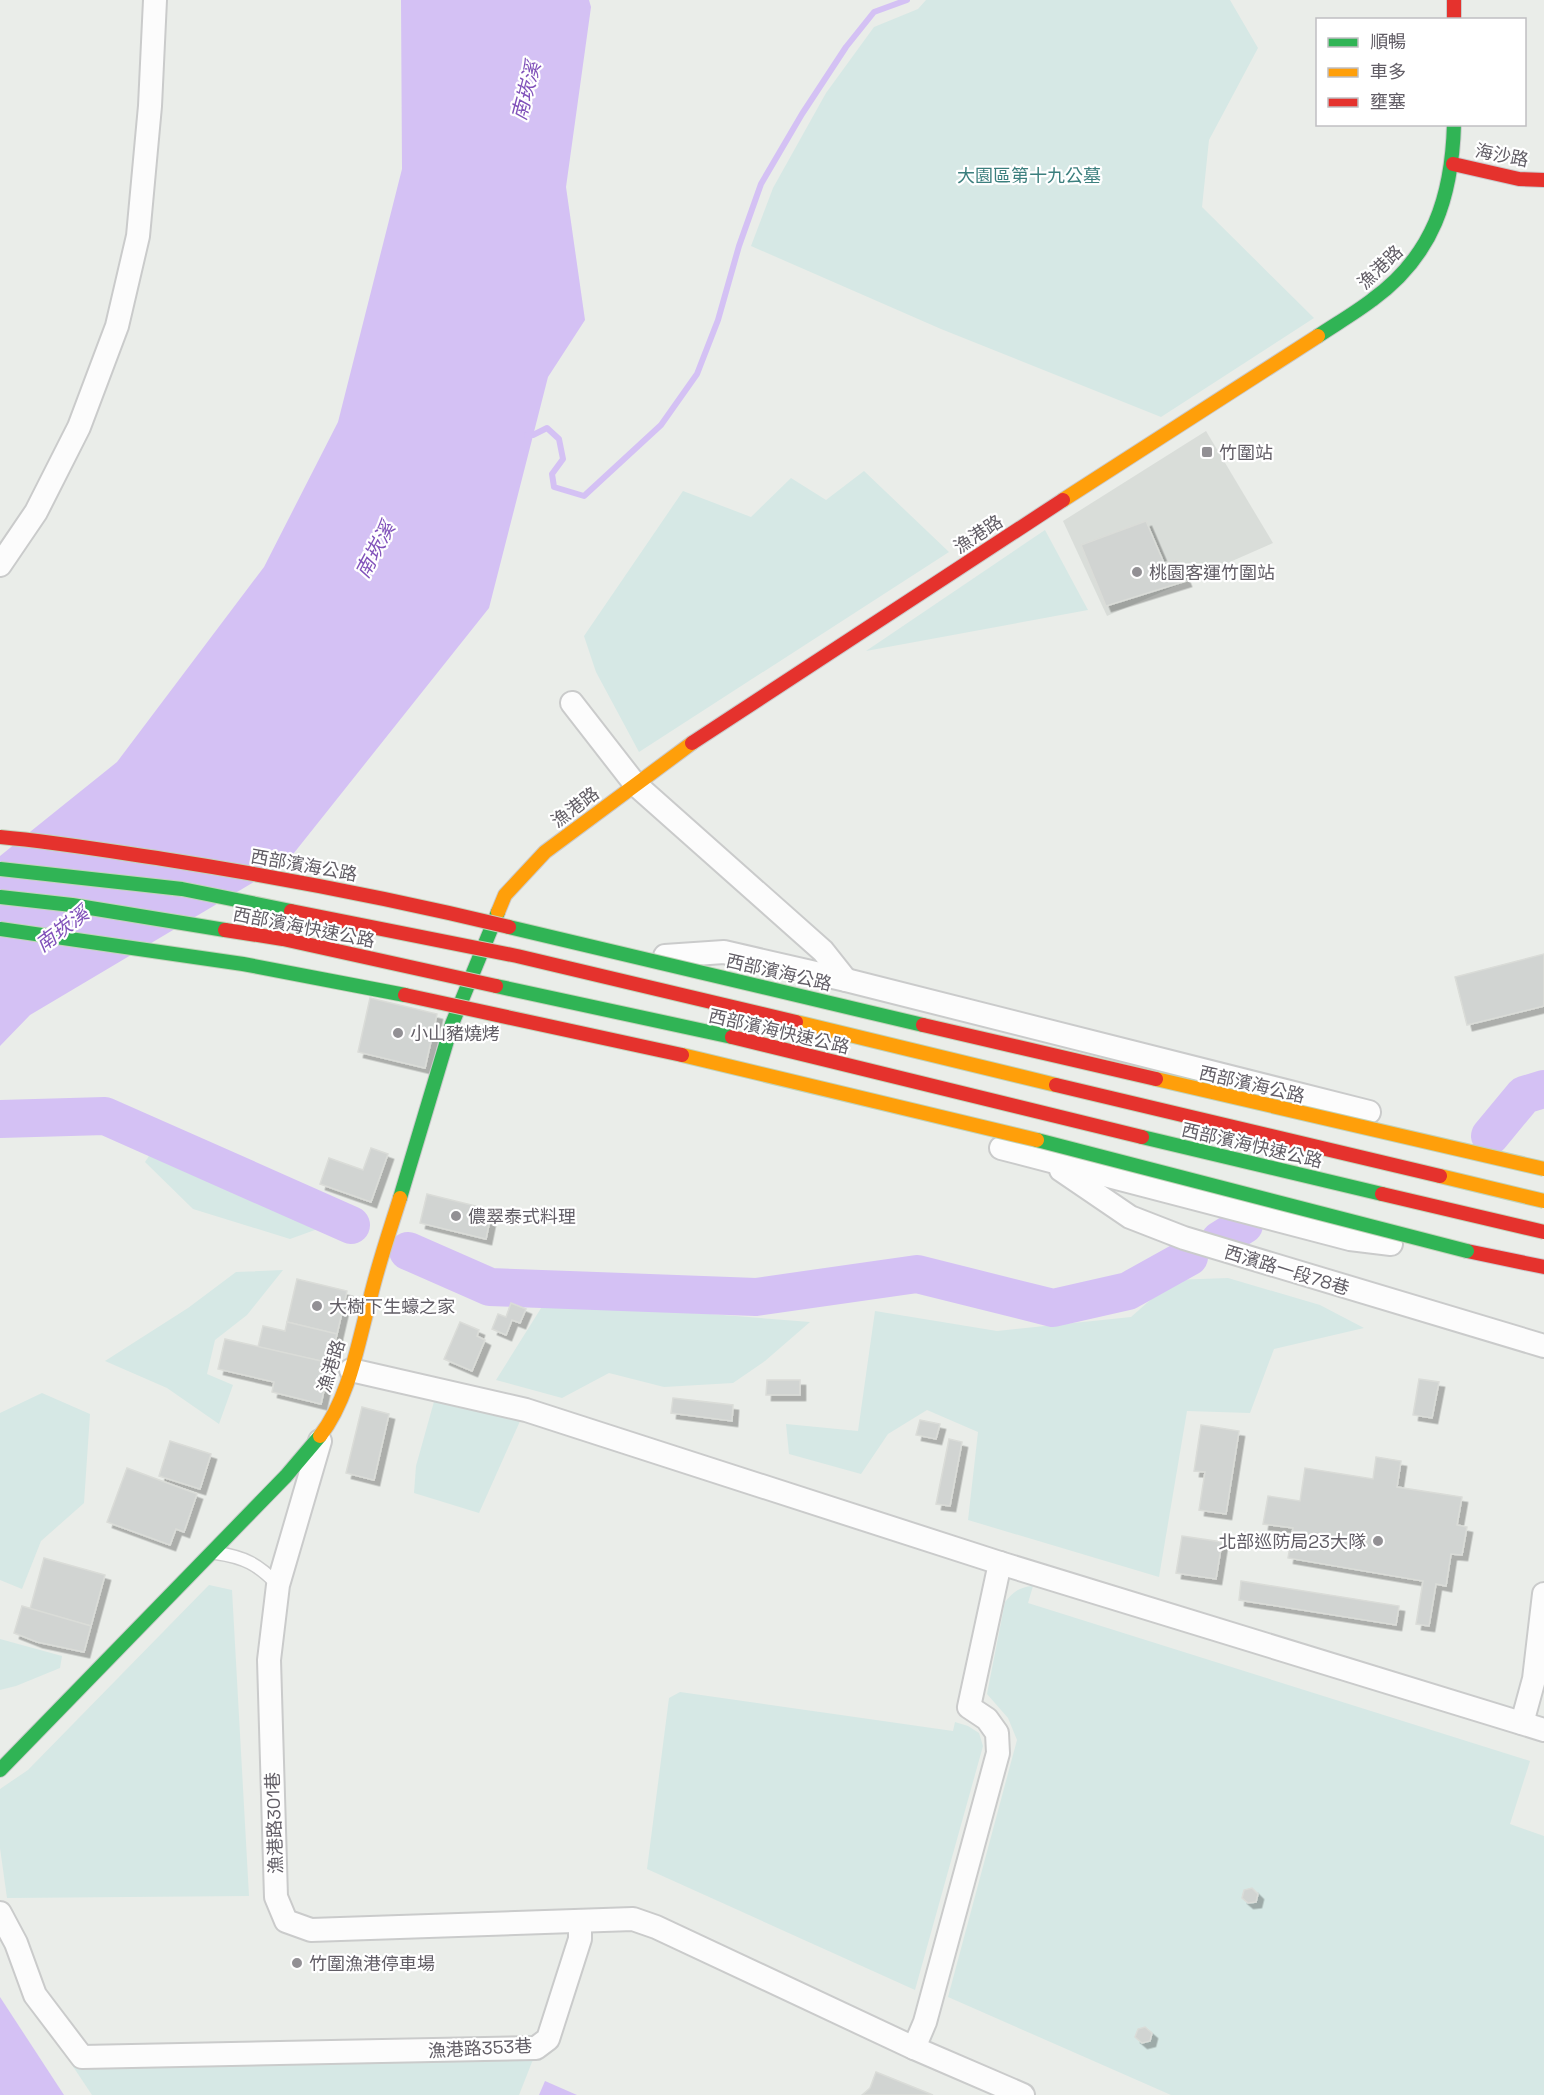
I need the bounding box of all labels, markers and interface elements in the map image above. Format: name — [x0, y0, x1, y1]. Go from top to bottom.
legend — [1316, 18, 1526, 126]
text: 順暢 — [1370, 30, 1406, 53]
water label: 南崁溪 — [506, 56, 547, 123]
text: 車多 — [1370, 60, 1406, 83]
text: 壅塞 — [1370, 90, 1406, 113]
street label: 海沙路 — [1473, 139, 1531, 171]
park label: 大園區第十九公墓 — [957, 164, 1101, 187]
street label: 漁港路 — [1353, 240, 1407, 294]
place label: 竹圍站 — [1219, 441, 1273, 464]
marker: 竹圍站 — [1200, 445, 1214, 459]
street label: 漁港路 — [949, 510, 1007, 558]
water label: 南崁溪 — [349, 515, 402, 583]
place label: 桃園客運竹圍站 — [1149, 561, 1275, 584]
marker: 桃園客運竹圍站 — [1130, 565, 1144, 579]
street label: 漁港路 — [547, 782, 603, 832]
street label: 西部濱海公路 — [249, 844, 359, 886]
water label: 南崁溪 — [30, 899, 96, 957]
street label: 西部濱海快速公路 — [231, 902, 377, 952]
street label: 西部濱海公路 — [724, 949, 834, 995]
street label: 西部濱海快速公路 — [706, 1004, 852, 1058]
place label: 小山豬燒烤 — [410, 1022, 500, 1045]
marker: 小山豬燒烤 — [391, 1026, 405, 1040]
street label: 西部濱海公路 — [1197, 1061, 1307, 1107]
street label: 西部濱海快速公路 — [1179, 1118, 1325, 1172]
place label: 儂翠泰式料理 — [468, 1205, 576, 1228]
marker: 儂翠泰式料理 — [449, 1209, 463, 1223]
street label: 西濱路一段78巷 — [1222, 1240, 1352, 1300]
place label: 大樹下生蠔之家 — [329, 1295, 455, 1318]
marker: 大樹下生蠔之家 — [310, 1299, 324, 1313]
street label: 漁港路 — [312, 1337, 350, 1395]
place label: 北部巡防局23大隊 — [1218, 1530, 1366, 1553]
marker: 北部巡防局23大隊 — [1371, 1534, 1385, 1548]
street label: 漁港路301巷 — [261, 1772, 287, 1874]
place label: 竹圍漁港停車場 — [309, 1952, 435, 1975]
marker: 竹圍漁港停車場 — [290, 1956, 304, 1970]
street label: 漁港路353巷 — [427, 2034, 533, 2062]

